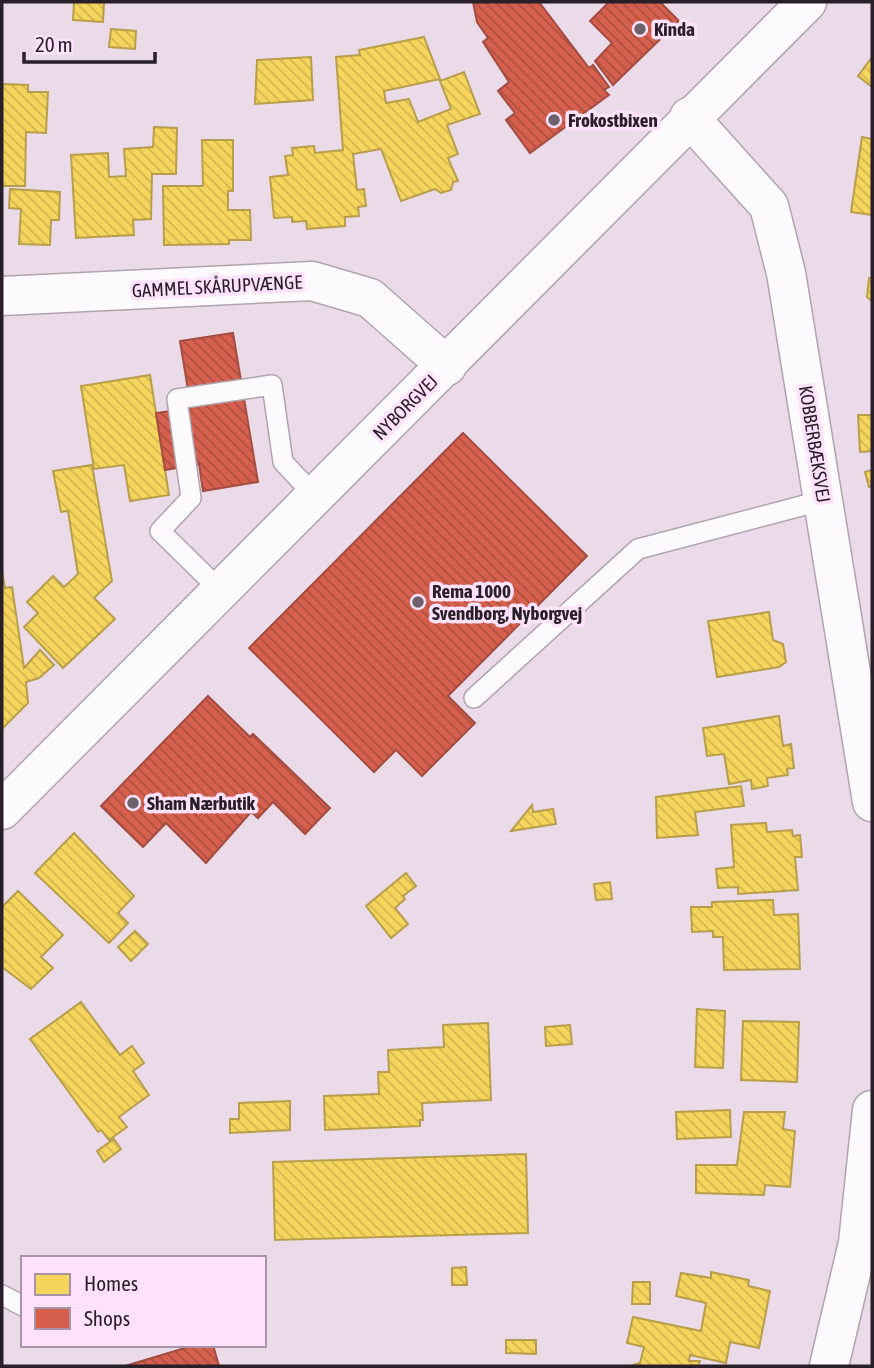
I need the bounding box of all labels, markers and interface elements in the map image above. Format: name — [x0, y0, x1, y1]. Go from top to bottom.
place label: Kinda — [654, 18, 695, 40]
scale bar — [24, 21, 156, 65]
marker: Kinda — [632, 21, 648, 37]
text: 20 m — [35, 32, 73, 56]
place label: Frokostbixen — [568, 109, 658, 131]
marker: Frokostbixen — [546, 112, 562, 128]
street label: GAMMEL SKÅRUPVÆNGE — [131, 271, 303, 301]
street label: NYBORGVEJ — [368, 370, 442, 444]
street label: KOBBERBÆKSVEJ — [795, 384, 835, 504]
place label: Rema 1000 Svendborg, Nyborgvej — [432, 580, 582, 624]
marker: Rema 1000 Svendborg, Nyborgvej — [410, 594, 426, 610]
place label: Sham Nærbutik — [147, 792, 256, 814]
marker: Sham Nærbutik — [125, 795, 141, 811]
legend — [21, 1256, 266, 1347]
text: Homes — [84, 1271, 138, 1295]
text: Shops — [84, 1306, 130, 1330]

